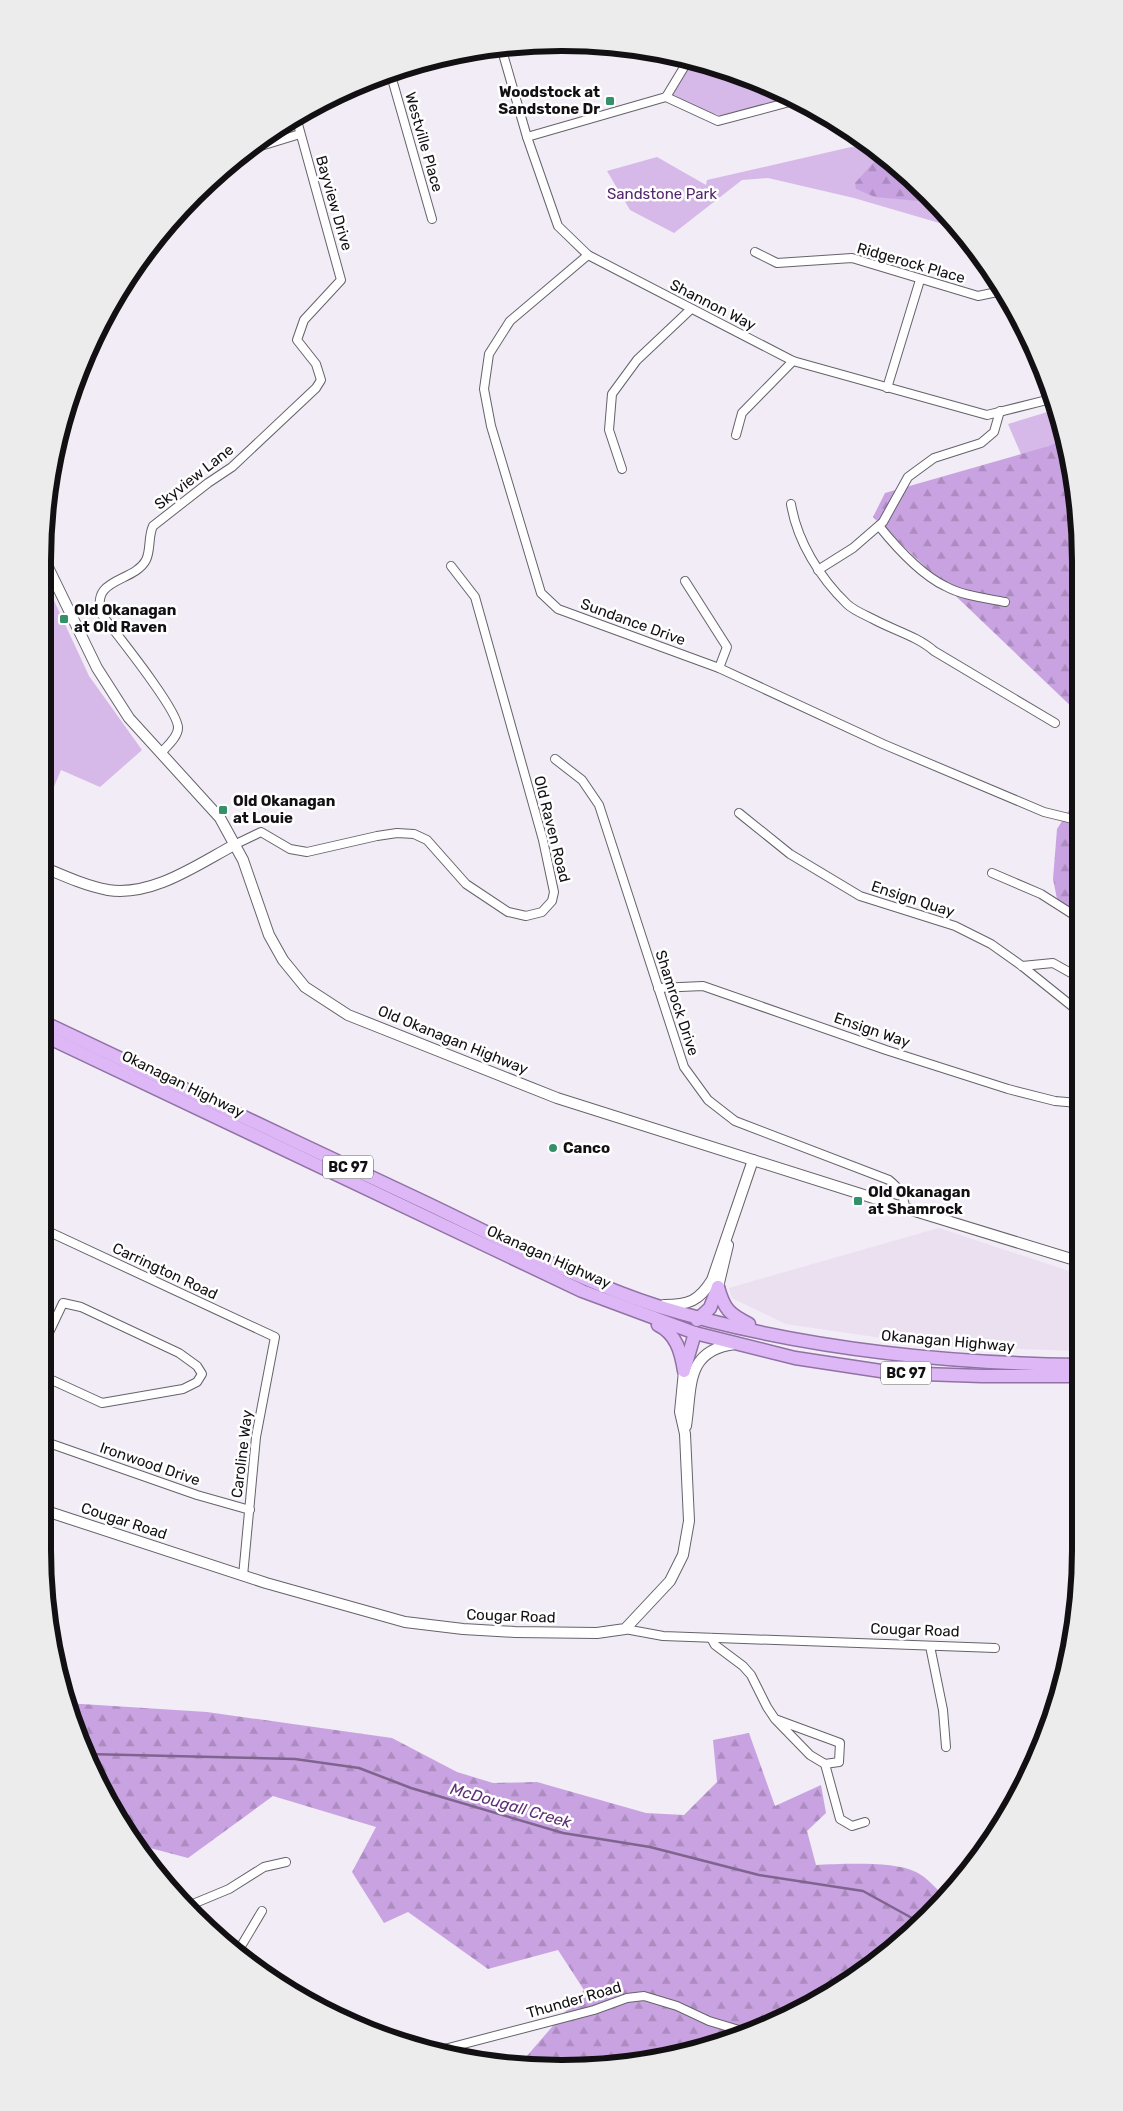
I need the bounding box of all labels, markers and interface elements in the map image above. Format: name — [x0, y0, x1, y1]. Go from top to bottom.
place label: Woodstock at Sandstone Dr — [498, 83, 600, 118]
street label: Westville Place — [401, 90, 447, 194]
marker: Woodstock at Sandstone Dr — [604, 95, 616, 107]
street label: Bayview Drive — [312, 153, 356, 253]
park label: Sandstone Park — [607, 185, 717, 203]
street label: Ridgerock Place — [855, 239, 967, 287]
street label: Shannon Way — [667, 276, 759, 334]
street label: Skyview Lane — [151, 441, 237, 513]
street label: Sundance Drive — [578, 595, 688, 649]
place label: Old Okanagan at Old Raven — [74, 601, 176, 636]
marker: Old Okanagan at Old Raven — [58, 613, 70, 625]
street label: Old Raven Road — [530, 774, 574, 884]
place label: Old Okanagan at Louie — [233, 792, 335, 827]
marker: Old Okanagan at Louie — [217, 804, 229, 816]
street label: Ensign Quay — [869, 877, 957, 921]
street label: Shamrock Drive — [651, 948, 703, 1058]
street label: Old Okanagan Highway — [375, 1002, 531, 1078]
street label: Ensign Way — [832, 1009, 912, 1051]
street label: Okanagan Highway — [119, 1047, 247, 1121]
place label: Canco — [563, 1139, 610, 1157]
marker: Canco — [547, 1142, 559, 1154]
road number: BC 97 — [323, 1156, 373, 1178]
place label: Old Okanagan at Shamrock — [868, 1183, 970, 1218]
marker: Old Okanagan at Shamrock — [852, 1195, 864, 1207]
street label: Okanagan Highway — [484, 1222, 614, 1292]
street label: Carrington Road — [109, 1239, 221, 1303]
street label: Okanagan Highway — [881, 1326, 1015, 1356]
road number: BC 97 — [881, 1362, 931, 1385]
street label: Caroline Way — [228, 1409, 256, 1499]
street label: Ironwood Drive — [97, 1438, 203, 1490]
street label: Cougar Road — [79, 1499, 169, 1543]
street label: Cougar Road — [466, 1605, 556, 1627]
street label: Cougar Road — [870, 1619, 960, 1641]
water label: McDougall Creek — [448, 1779, 574, 1832]
street label: Thunder Road — [525, 1978, 623, 2022]

